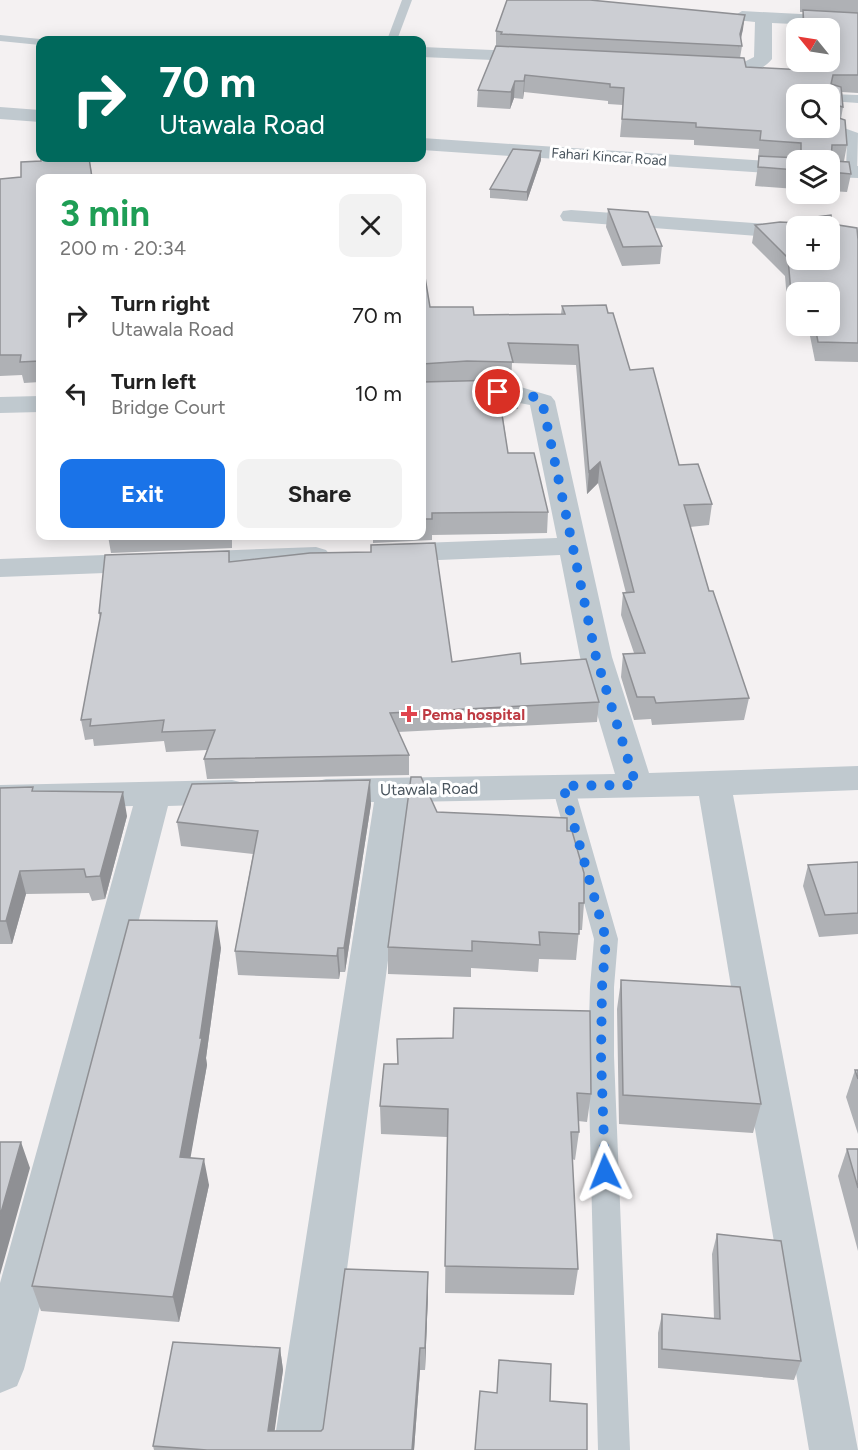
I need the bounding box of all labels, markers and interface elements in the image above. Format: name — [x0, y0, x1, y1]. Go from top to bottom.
north arrow — [786, 18, 840, 72]
map controls — [786, 18, 840, 336]
text: 70 m — [159, 57, 256, 108]
icon: right — [60, 60, 138, 138]
button: search — [786, 84, 840, 138]
text: Utawala Road — [159, 108, 325, 141]
street label: Fahari Kincar Road — [551, 144, 667, 170]
button: layers — [786, 150, 840, 204]
text: 3 min — [60, 192, 150, 235]
button: close — [339, 194, 402, 257]
button: + — [786, 216, 840, 270]
text: 200 m · 20:34 — [60, 236, 186, 260]
button: − — [786, 282, 840, 336]
text: Turn right — [111, 290, 210, 317]
icon: right — [60, 299, 93, 332]
text: 70 m — [352, 302, 402, 329]
text: Utawala Road — [111, 317, 234, 341]
pin — [472, 366, 523, 417]
text: Turn left — [111, 368, 197, 395]
icon: arrive — [481, 375, 514, 408]
icon: left — [60, 377, 93, 410]
text: 10 m — [355, 380, 402, 407]
text: Bridge Court — [111, 395, 225, 419]
button: Exit — [60, 459, 225, 528]
button: Share — [237, 459, 402, 528]
marker: Pema hospital — [400, 705, 418, 723]
place label: Pema hospital — [422, 705, 525, 724]
street label: Utawala Road — [380, 779, 478, 799]
position arrow — [573, 1140, 637, 1204]

